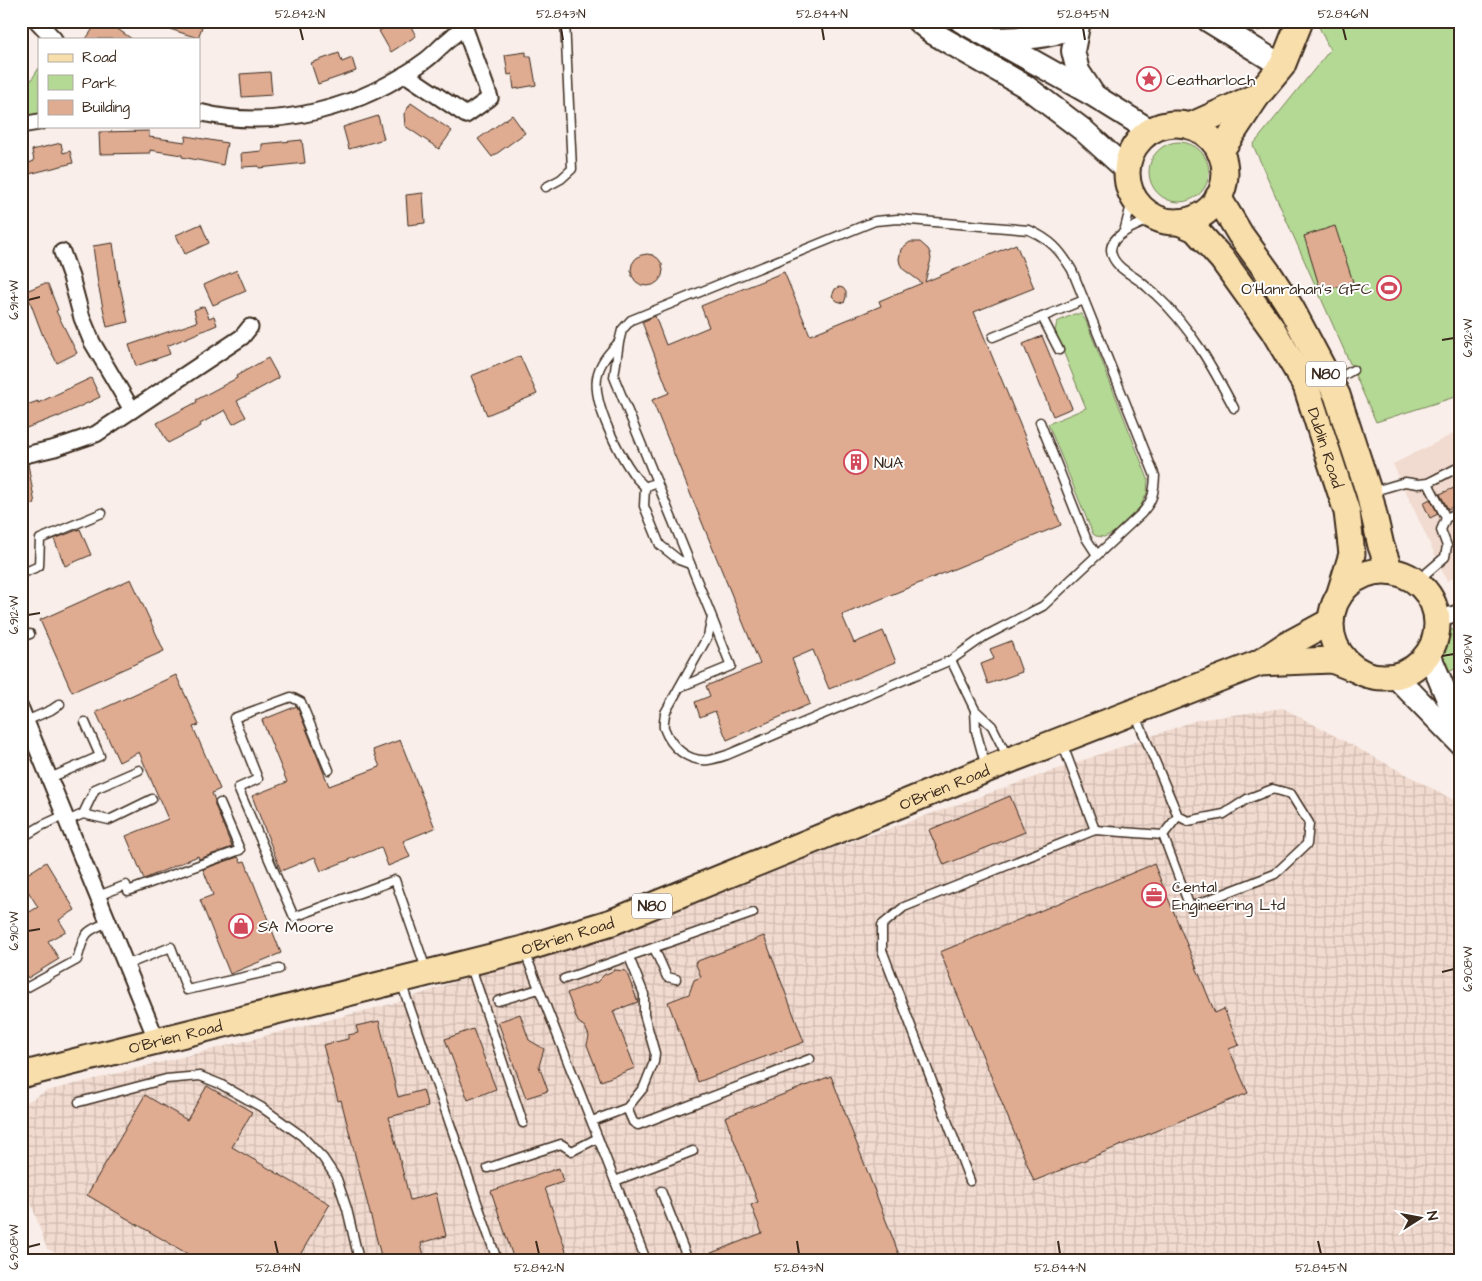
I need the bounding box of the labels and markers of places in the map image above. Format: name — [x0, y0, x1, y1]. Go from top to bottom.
place icon: Ceatharloch — [1136, 66, 1162, 92]
place label: Ceatharloch — [1166, 69, 1255, 91]
sports icon: O'Hanrahan's GFC — [1376, 275, 1402, 301]
place label: O'Hanrahan's GFC — [1241, 278, 1372, 300]
building icon: NUA — [843, 449, 869, 475]
place label: NUA — [874, 452, 903, 474]
place label: Cental Engineering Ltd — [1172, 876, 1285, 917]
office icon: Cental Engineering Ltd — [1141, 882, 1167, 908]
shop icon: SA Moore — [228, 913, 254, 939]
place label: SA Moore — [258, 916, 334, 938]

